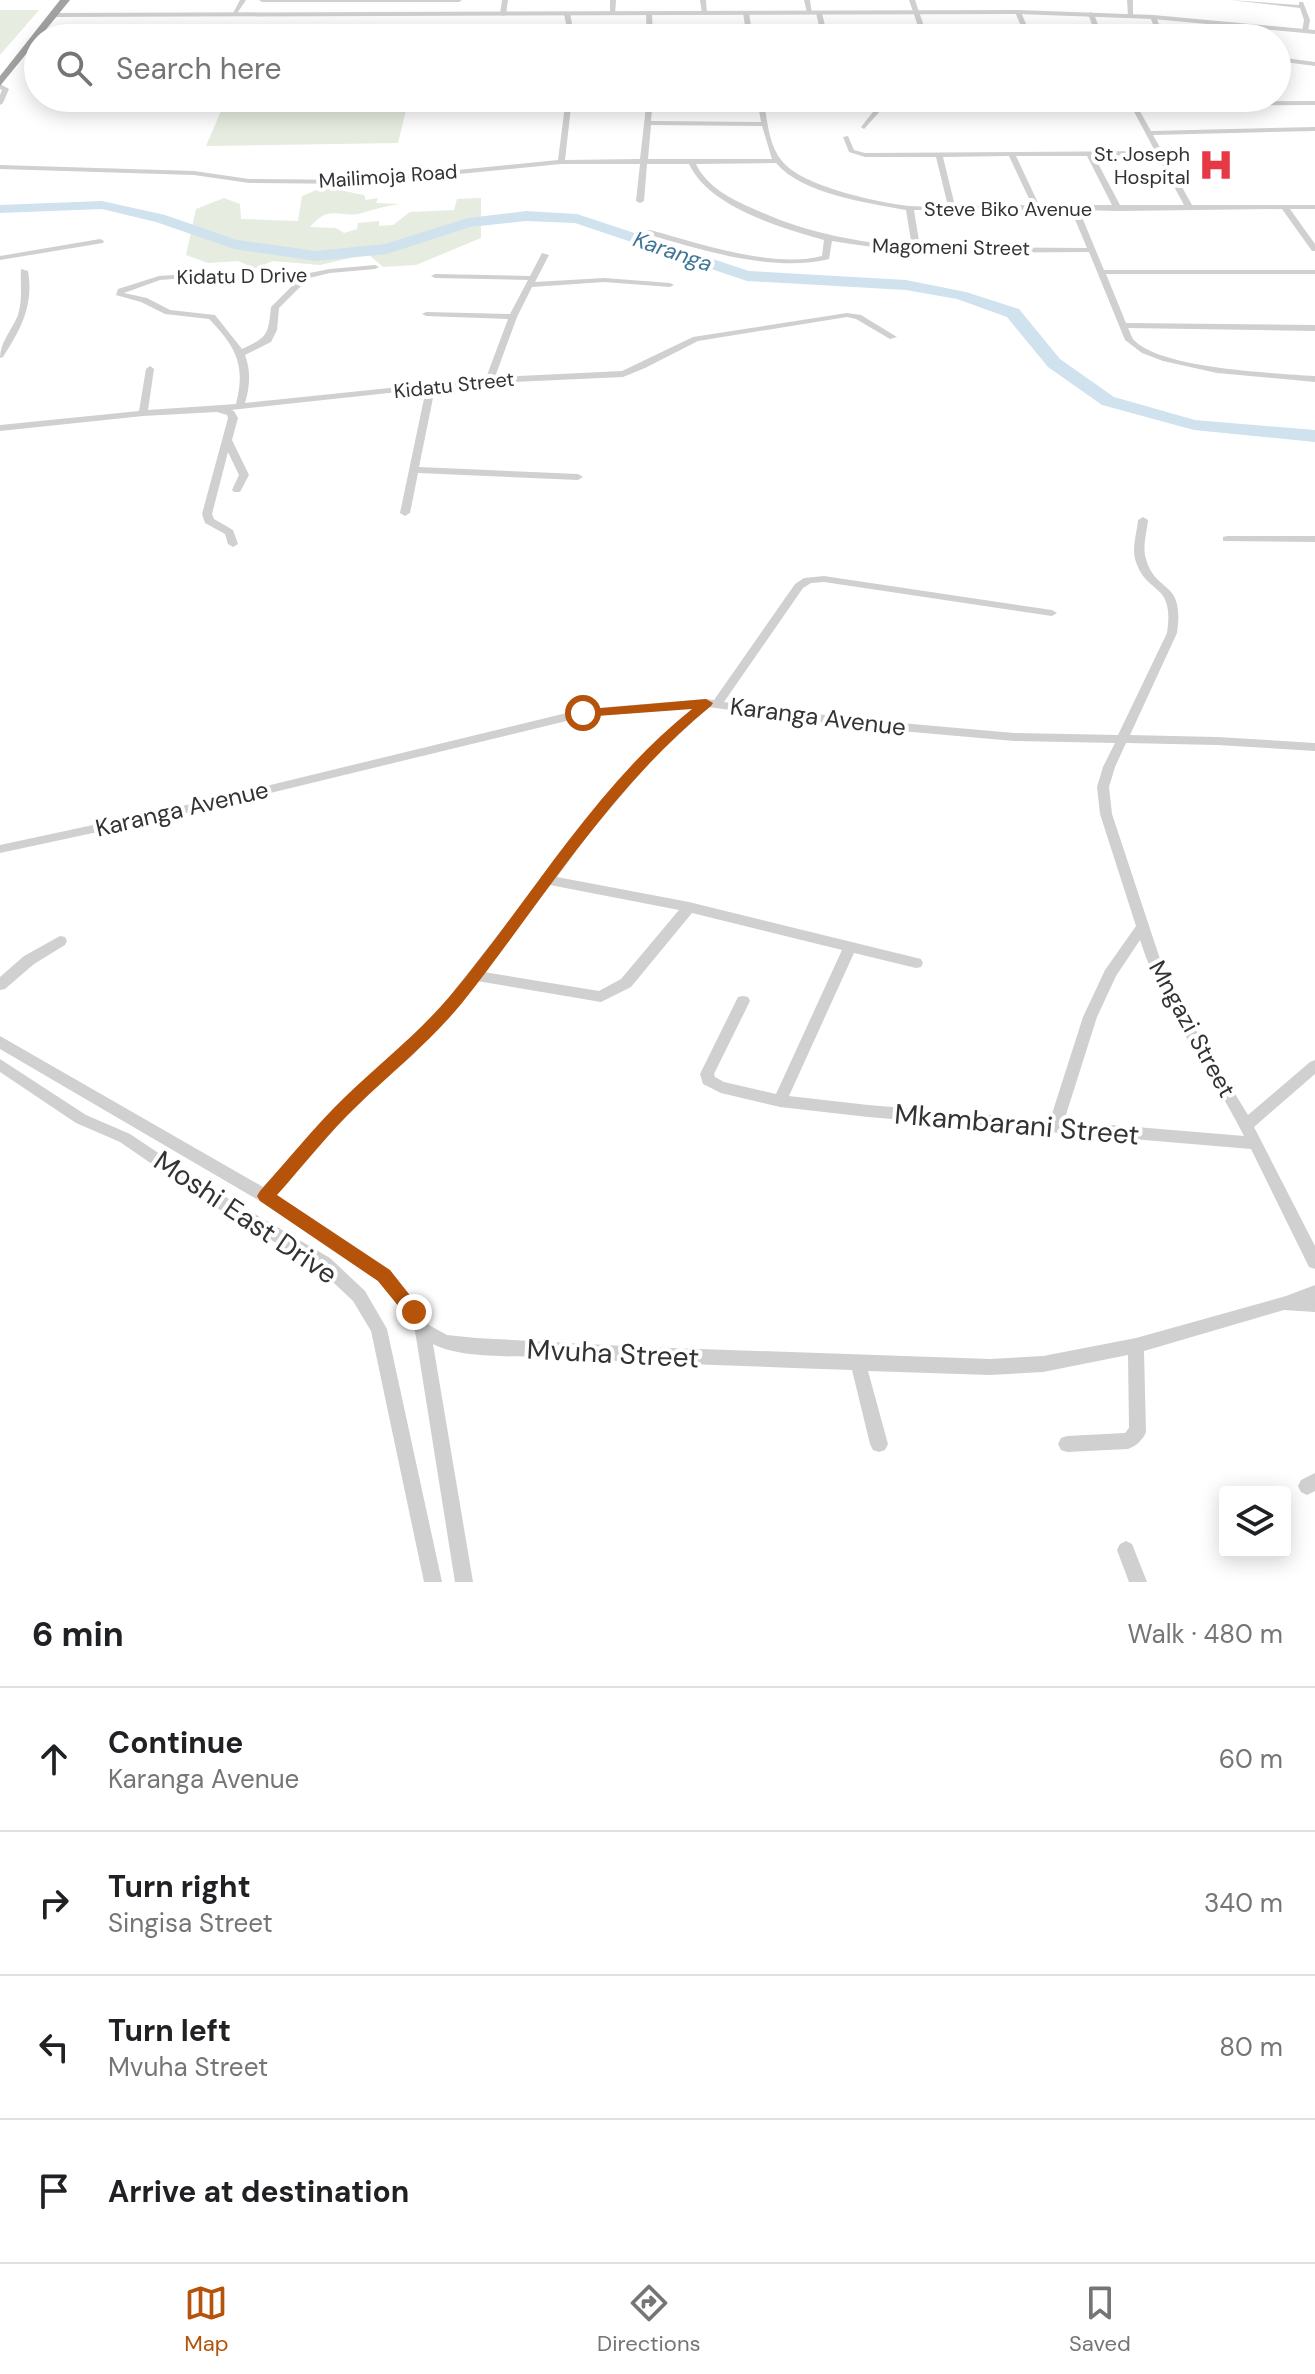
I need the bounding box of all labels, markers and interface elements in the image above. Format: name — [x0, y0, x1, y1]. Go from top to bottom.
search box — [24, 24, 1291, 112]
icon: search — [52, 46, 96, 90]
text: Search here — [116, 49, 282, 88]
place label: St. Joseph Hospital — [1094, 141, 1190, 190]
hospital icon: St. Joseph Hospital — [1197, 146, 1235, 184]
street label: Mailimoja Road — [318, 158, 458, 194]
street label: Steve Biko Avenue — [924, 196, 1092, 222]
water label: Karanga — [629, 224, 716, 279]
street label: Magomeni Street — [872, 233, 1030, 261]
street label: Kidatu D Drive — [176, 262, 308, 290]
street label: Kidatu Street — [393, 366, 516, 404]
street label: Karanga Avenue — [729, 690, 908, 743]
route start — [565, 695, 601, 731]
street label: Karanga Avenue — [92, 774, 271, 843]
street label: Mngazi Street — [1142, 955, 1243, 1103]
street label: Mkambarani Street — [893, 1095, 1141, 1154]
street label: Moshi East Drive — [147, 1142, 345, 1293]
route end — [396, 1294, 432, 1330]
street label: Mvuha Street — [526, 1331, 700, 1376]
map controls — [1219, 1486, 1291, 1558]
button: layers — [1219, 1486, 1291, 1558]
text: 6 min — [32, 1612, 124, 1657]
text: Walk · 480 m — [1128, 1617, 1283, 1651]
text: Continue — [108, 1723, 243, 1762]
icon: ahead — [32, 1737, 76, 1781]
text: 60 m — [1219, 1742, 1283, 1776]
text: Karanga Avenue — [108, 1762, 299, 1796]
text: Turn right — [108, 1867, 251, 1906]
icon: right — [32, 1881, 76, 1925]
text: 340 m — [1204, 1886, 1283, 1920]
text: Singisa Street — [108, 1906, 273, 1940]
text: Turn left — [108, 2011, 231, 2050]
icon: left — [32, 2025, 76, 2069]
text: 80 m — [1219, 2030, 1283, 2064]
text: Mvuha Street — [108, 2050, 268, 2084]
icon: arrive — [32, 2169, 76, 2213]
text: Arrive at destination — [108, 2172, 409, 2211]
tab: Map — [184, 2281, 229, 2358]
tab: Directions — [597, 2281, 701, 2358]
tab: Saved — [1069, 2281, 1131, 2358]

